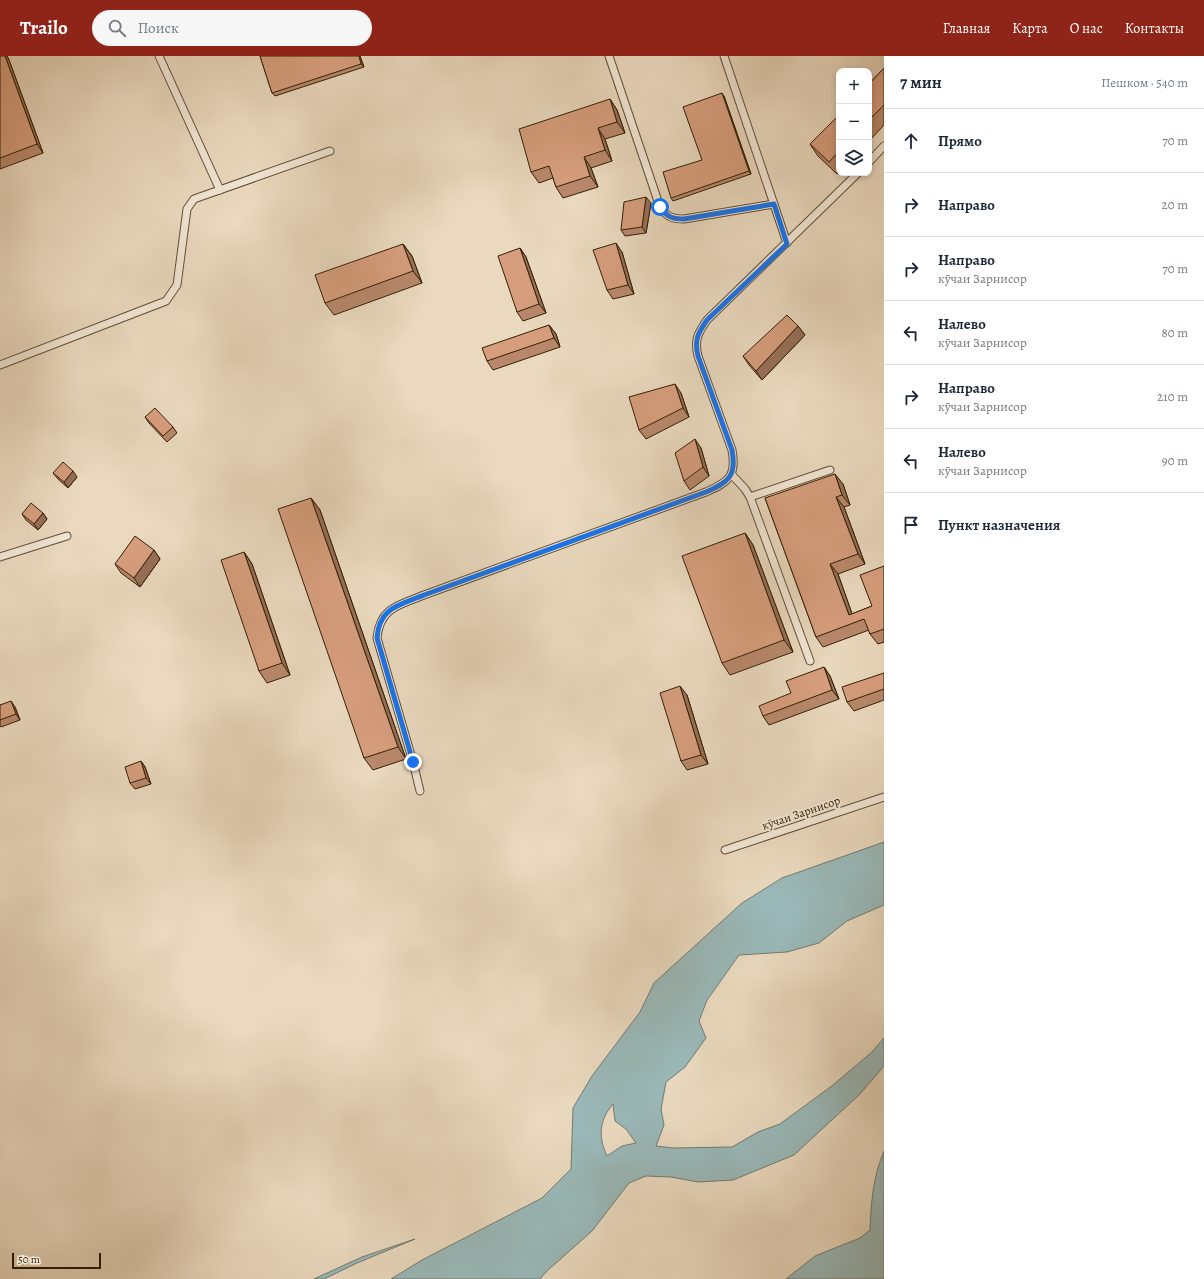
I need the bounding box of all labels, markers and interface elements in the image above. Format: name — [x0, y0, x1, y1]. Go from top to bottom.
search box — [92, 10, 372, 46]
text: Trailo — [20, 15, 68, 41]
icon: search — [106, 17, 128, 39]
text: Поиск — [138, 18, 179, 38]
text: Главная — [943, 19, 990, 38]
text: Карта — [1012, 19, 1048, 38]
text: О нас — [1070, 19, 1103, 38]
text: Контакты — [1125, 19, 1184, 38]
map controls — [836, 68, 872, 176]
button: + — [836, 68, 872, 104]
text: 7 мин — [900, 71, 942, 94]
text: Пешком · 540 m — [1101, 74, 1188, 91]
button: − — [836, 104, 872, 140]
icon: ahead — [900, 130, 922, 152]
text: Прямо — [938, 131, 982, 151]
text: 70 m — [1162, 132, 1188, 149]
button: layers — [836, 140, 872, 176]
icon: right — [900, 194, 922, 216]
text: Направо — [938, 195, 995, 215]
text: 20 m — [1162, 196, 1188, 213]
route start — [651, 198, 669, 216]
text: Направо — [938, 250, 995, 270]
icon: right — [900, 258, 922, 280]
text: 70 m — [1162, 260, 1188, 277]
text: кӯчаи Зарнисор — [938, 270, 1027, 287]
text: Налево — [938, 314, 986, 334]
icon: left — [900, 322, 922, 344]
text: 80 m — [1161, 324, 1188, 341]
text: кӯчаи Зарнисор — [938, 334, 1027, 351]
text: Направо — [938, 378, 995, 398]
icon: right — [900, 386, 922, 408]
text: 210 m — [1157, 388, 1188, 405]
text: кӯчаи Зарнисор — [938, 398, 1027, 415]
text: Налево — [938, 442, 986, 462]
icon: left — [900, 450, 922, 472]
text: 90 m — [1162, 452, 1188, 469]
text: кӯчаи Зарнисор — [938, 462, 1027, 479]
icon: arrive — [900, 514, 922, 536]
text: Пункт назначения — [938, 515, 1060, 535]
route end — [404, 753, 422, 771]
street label: кӯчаи Зарнисор — [760, 792, 842, 834]
scale bar — [12, 1251, 101, 1270]
text: 50 m — [18, 1252, 40, 1267]

